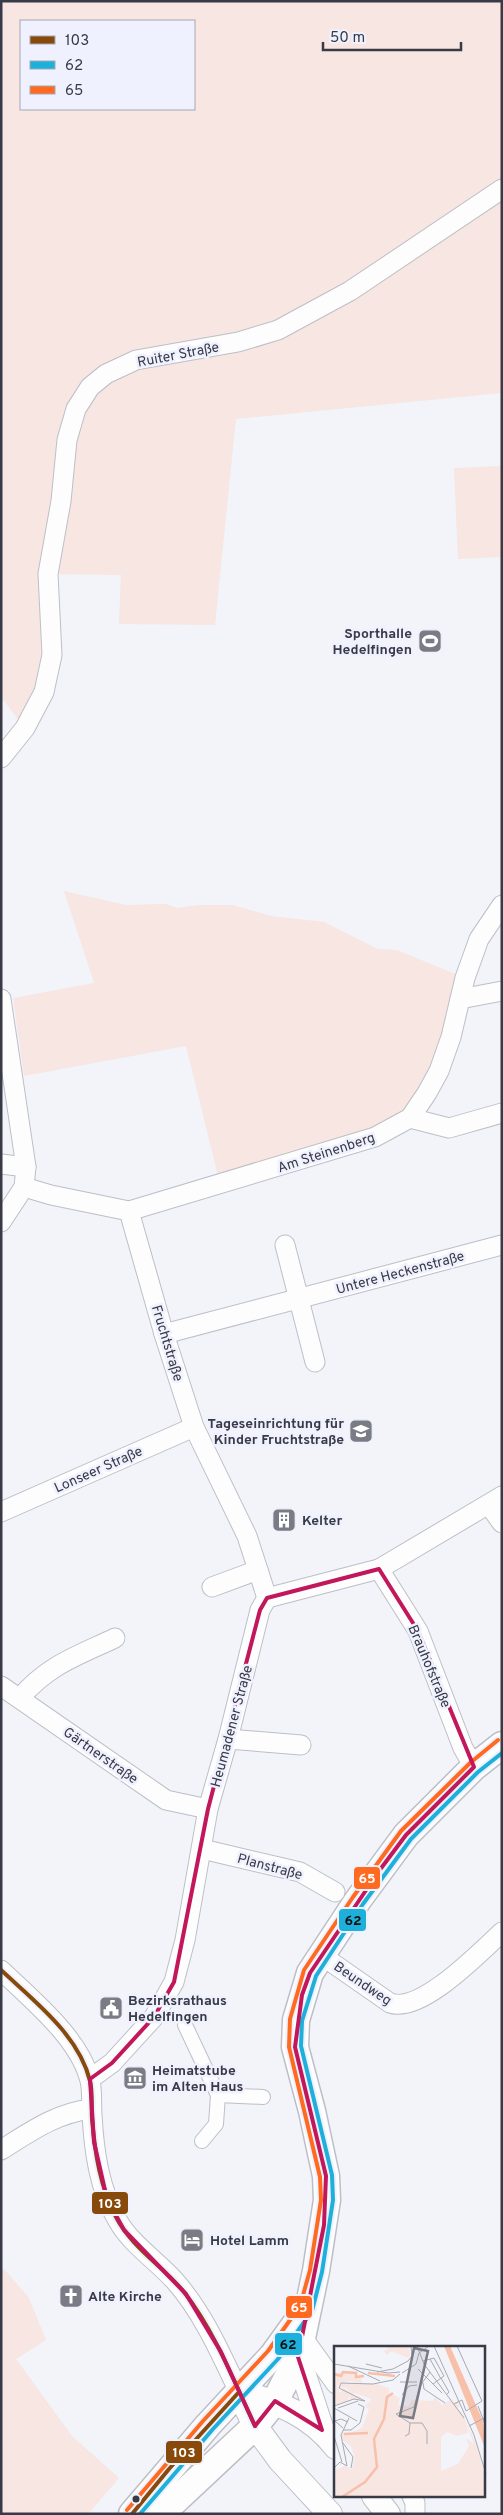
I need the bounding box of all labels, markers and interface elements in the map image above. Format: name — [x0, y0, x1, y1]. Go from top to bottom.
legend — [20, 20, 195, 110]
scale bar — [323, 20, 460, 52]
text: 50 m — [330, 29, 365, 48]
text: 103 — [65, 32, 89, 51]
text: 62 — [65, 57, 83, 76]
text: 65 — [65, 82, 83, 101]
street label: Ruiter Straße — [136, 339, 221, 372]
place label: Sporthalle Hedelfingen — [332, 626, 412, 659]
sports icon: Sporthalle Hedelfingen — [417, 628, 443, 654]
street label: Am Steinenberg — [276, 1130, 377, 1177]
street label: Untere Heckenstraße — [334, 1248, 466, 1299]
street label: Fruchtstraße — [147, 1303, 186, 1384]
place label: Tageseinrichtung für Kinder Fruchtstraße — [208, 1416, 344, 1449]
school or university icon: Tageseinrichtung für Kinder Fruchtstraße — [348, 1418, 374, 1444]
street label: Lonseer Straße — [52, 1443, 145, 1497]
building icon: Kelter — [271, 1507, 297, 1533]
place label: Kelter — [302, 1513, 342, 1530]
street label: Brauhofstraße — [403, 1622, 454, 1711]
street label: Heumadener Straße — [208, 1664, 257, 1789]
street label: Gärtnerstraße — [59, 1724, 141, 1788]
street label: Planstraße — [235, 1851, 304, 1884]
line badge: 65 — [353, 1866, 381, 1890]
text: 65 — [358, 1871, 376, 1888]
line badge: 62 — [338, 1908, 367, 1932]
text: 62 — [344, 1913, 362, 1930]
street label: Beundweg — [330, 1959, 394, 2010]
place label: Bezirksrathaus Hedelfingen — [128, 1993, 227, 2026]
public building icon: Bezirksrathaus Hedelfingen — [98, 1995, 124, 2021]
place label: Heimatstube im Alten Haus — [152, 2063, 244, 2096]
museum icon: Heimatstube im Alten Haus — [122, 2065, 148, 2091]
line badge: 103 — [91, 2191, 129, 2215]
text: 103 — [98, 2196, 122, 2213]
hotel icon: Hotel Lamm — [179, 2227, 205, 2253]
place label: Hotel Lamm — [210, 2233, 289, 2250]
church icon: Alte Kirche — [58, 2283, 84, 2309]
place label: Alte Kirche — [88, 2289, 162, 2306]
line badge: 65 — [285, 2295, 313, 2319]
text: 65 — [290, 2300, 308, 2317]
line badge: 62 — [274, 2332, 303, 2356]
text: 62 — [279, 2337, 297, 2354]
inset map — [334, 2346, 486, 2498]
line badge: 103 — [165, 2440, 203, 2464]
text: 103 — [172, 2445, 196, 2462]
unlabelled marker — [131, 2494, 141, 2504]

